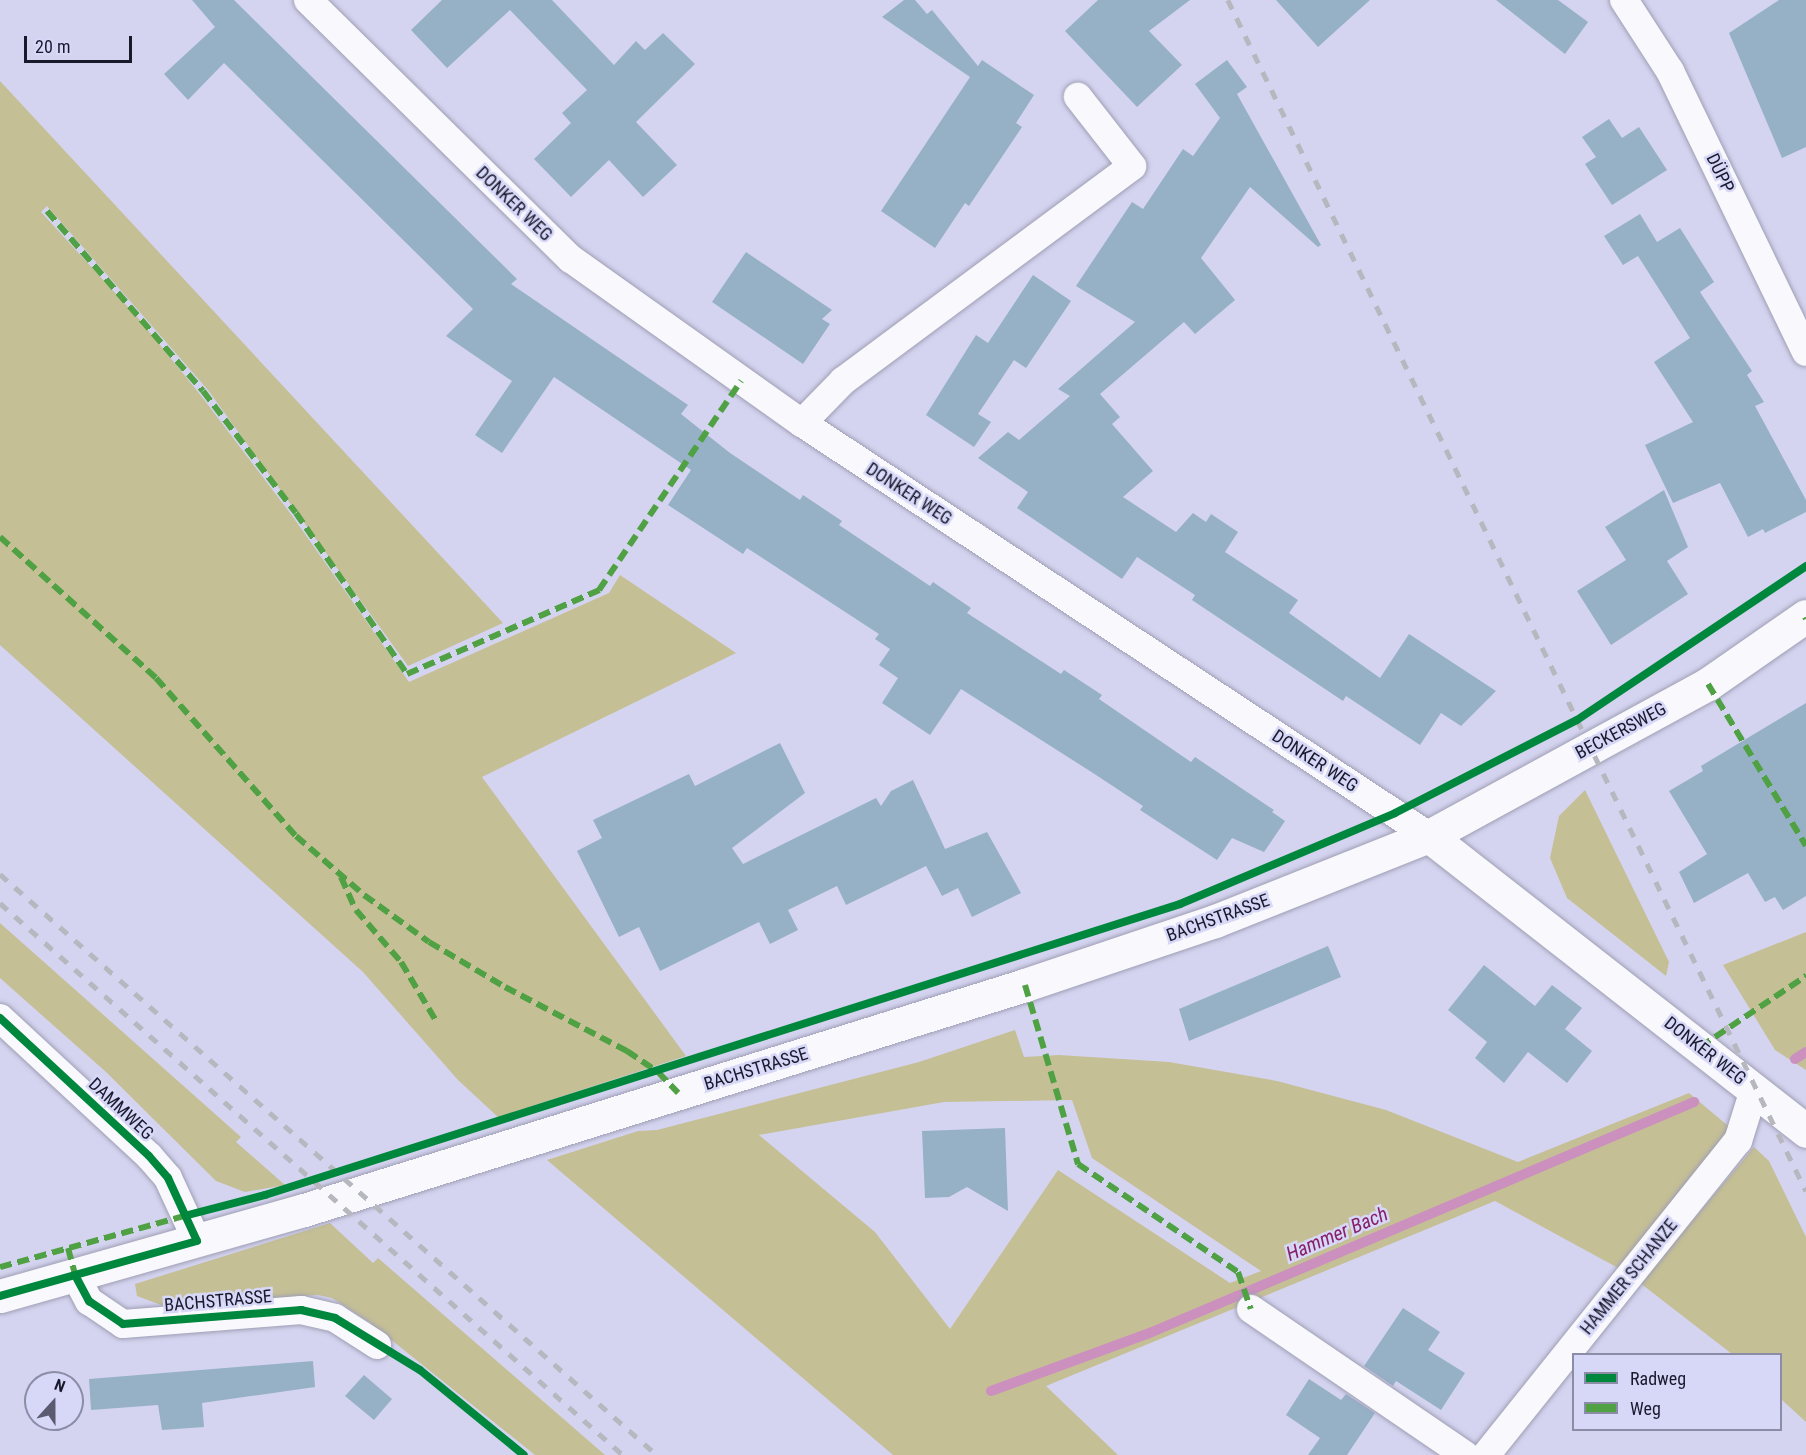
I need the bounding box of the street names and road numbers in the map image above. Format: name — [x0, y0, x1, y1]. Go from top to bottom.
street label: DÜPP — [1701, 150, 1739, 196]
street label: DONKER WEG — [471, 162, 557, 246]
street label: DONKER WEG — [862, 458, 956, 530]
street label: BECKERSWEG — [1572, 698, 1670, 764]
street label: DONKER WEG — [1268, 725, 1362, 797]
street label: BACHSTRASSE — [1164, 889, 1272, 947]
street label: DONKER WEG — [1660, 1012, 1750, 1090]
street label: BACHSTRASSE — [701, 1043, 811, 1095]
street label: DAMMWEG — [84, 1073, 158, 1145]
street label: HAMMER SCHANZE — [1576, 1215, 1682, 1339]
street label: BACHSTRASSE — [163, 1286, 273, 1316]

